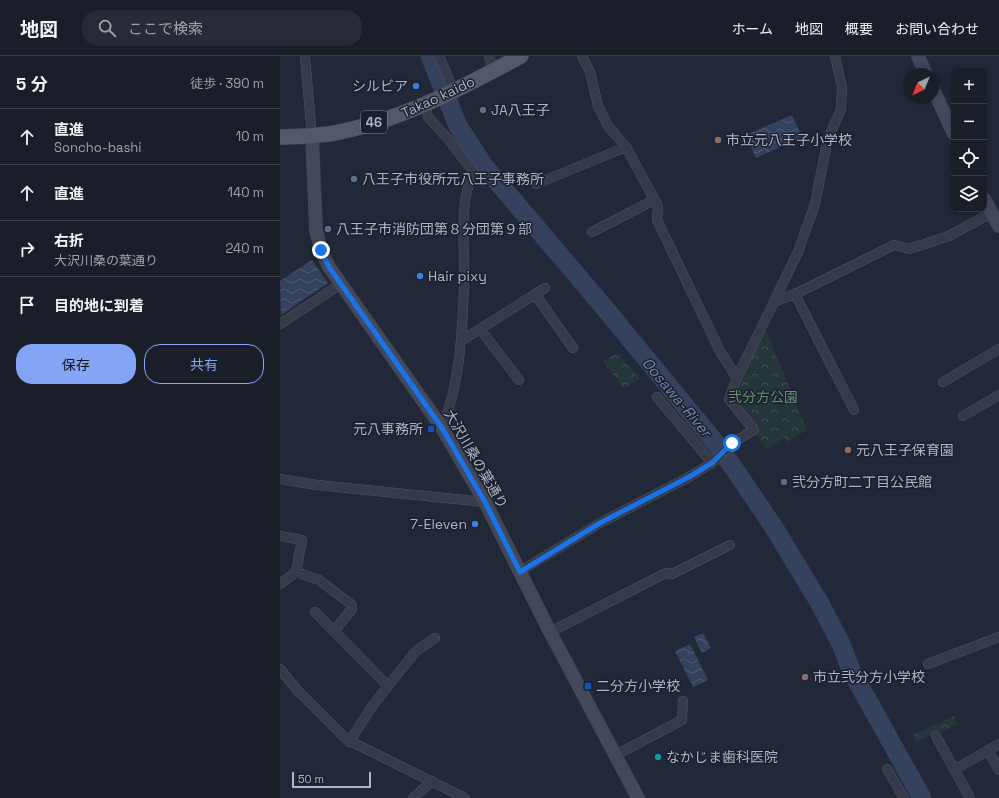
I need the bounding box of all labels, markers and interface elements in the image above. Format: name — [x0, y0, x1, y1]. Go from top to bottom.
search box — [82, 10, 362, 46]
text: 地図 — [20, 17, 58, 42]
icon: search — [96, 17, 118, 39]
text: ここで検索 — [128, 19, 203, 38]
text: ホーム — [731, 20, 773, 38]
text: 地図 — [795, 20, 823, 38]
text: 概要 — [845, 20, 873, 38]
text: お問い合わせ — [895, 20, 979, 38]
north arrow — [903, 68, 939, 104]
map controls — [951, 68, 987, 212]
button: + — [951, 68, 987, 104]
street label: Takao kaido — [398, 72, 478, 122]
text: 5 分 — [16, 73, 48, 95]
text: 徒歩 · 390 m — [190, 75, 264, 92]
place label: シルビア — [352, 77, 408, 95]
marker: シルビア — [411, 81, 421, 91]
place label: JA八王子 — [491, 101, 550, 119]
button: − — [951, 104, 987, 140]
marker: JA八王子 — [478, 105, 488, 115]
road number: 46 — [361, 111, 387, 133]
text: 直進 — [54, 120, 84, 139]
icon: ahead — [16, 126, 38, 148]
text: 10 m — [236, 128, 264, 145]
place label: 市立元八王子小学校 — [726, 131, 852, 149]
marker: 市立元八王子小学校 — [713, 135, 723, 145]
text: Soncho-bashi — [54, 139, 141, 156]
button: locate — [951, 140, 987, 176]
place label: 八王子市役所元八王子事務所 — [362, 170, 544, 188]
marker: 八王子市役所元八王子事務所 — [349, 174, 359, 184]
button: layers — [951, 176, 987, 212]
icon: ahead — [16, 182, 38, 204]
text: 直進 — [54, 184, 84, 203]
text: 140 m — [228, 184, 264, 201]
place label: 八王子市消防団第８分団第９部 — [336, 220, 532, 238]
marker: 八王子市消防団第８分団第９部 — [323, 224, 333, 234]
text: 右折 — [54, 231, 84, 250]
icon: right — [16, 238, 38, 260]
text: 240 m — [226, 240, 264, 257]
route end — [312, 241, 330, 259]
text: 大沢川桑の葉通り — [54, 252, 158, 269]
place label: Hair pixy — [428, 267, 487, 285]
marker: Hair pixy — [415, 271, 425, 281]
icon: arrive — [16, 294, 38, 316]
text: 目的地に到着 — [54, 296, 144, 315]
button: 保存 — [16, 344, 136, 384]
button: 共有 — [144, 344, 264, 384]
water label: Oosawa-River — [638, 353, 717, 442]
park label: 弐分方公園 — [728, 388, 798, 406]
street label: 大沢川桑の葉通り — [440, 406, 512, 512]
place label: 元八事務所 — [353, 420, 423, 438]
marker: 元八事務所 — [426, 424, 436, 434]
route start — [723, 434, 741, 452]
place label: 元八王子保育園 — [856, 441, 954, 459]
marker: 元八王子保育園 — [843, 445, 853, 455]
place label: 弐分方町二丁目公民館 — [792, 473, 932, 491]
marker: 弐分方町二丁目公民館 — [779, 477, 789, 487]
place label: 7-Eleven — [410, 515, 467, 533]
marker: 7-Eleven — [470, 519, 480, 529]
place label: 市立弐分方小学校 — [813, 668, 925, 686]
marker: 市立弐分方小学校 — [800, 672, 810, 682]
place label: 二分方小学校 — [596, 677, 680, 695]
marker: 二分方小学校 — [583, 681, 593, 691]
place label: なかじま歯科医院 — [666, 748, 778, 766]
marker: なかじま歯科医院 — [653, 752, 663, 762]
scale bar — [292, 770, 371, 789]
text: 50 m — [298, 772, 324, 786]

